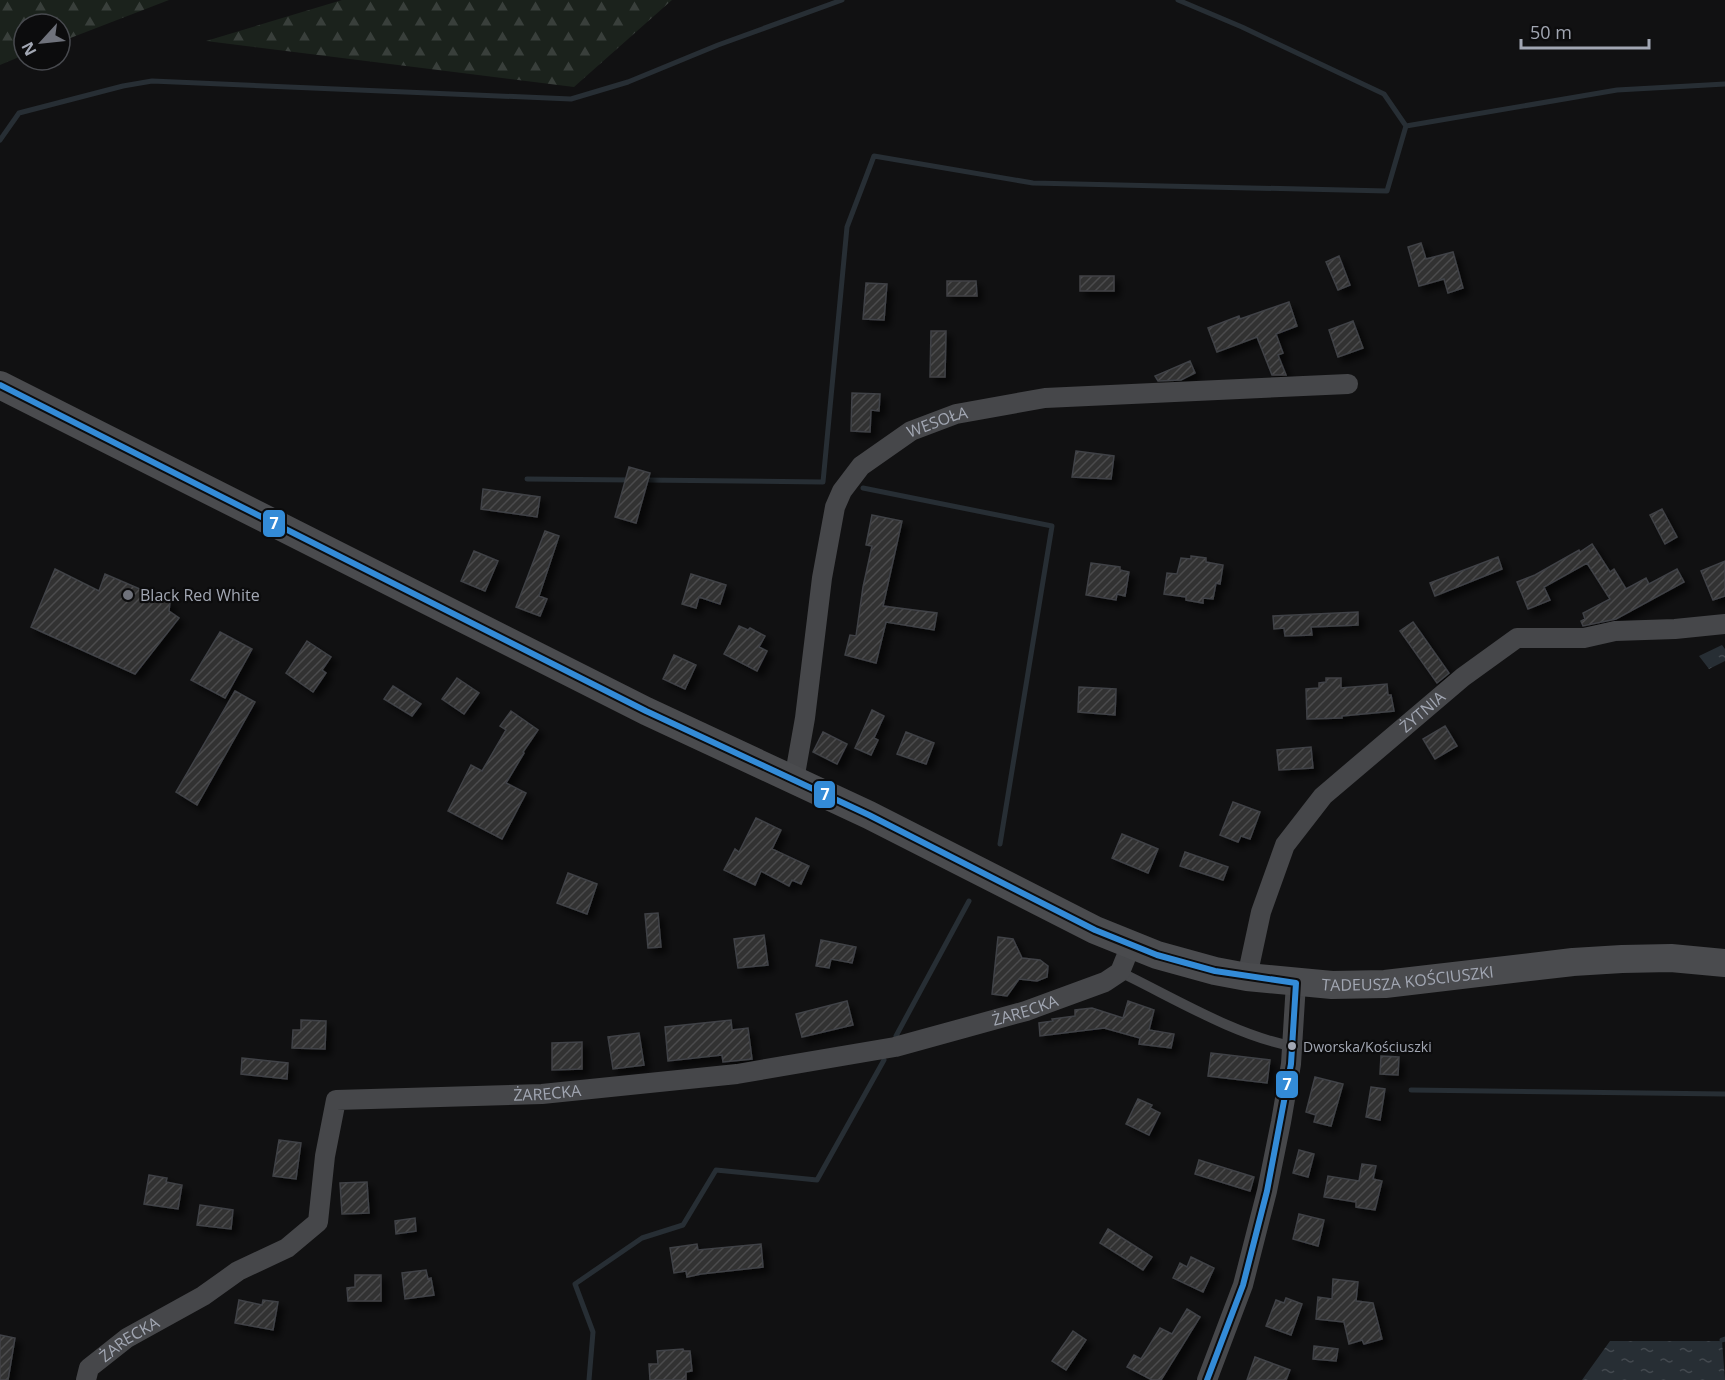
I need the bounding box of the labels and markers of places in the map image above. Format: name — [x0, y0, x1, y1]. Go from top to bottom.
place label: Black Red White — [140, 584, 260, 606]
marker: Black Red White — [121, 588, 135, 602]
place label: Dworska/Kościuszki — [1303, 1037, 1432, 1056]
marker: Dworska/Kościuszki — [1286, 1040, 1298, 1052]

